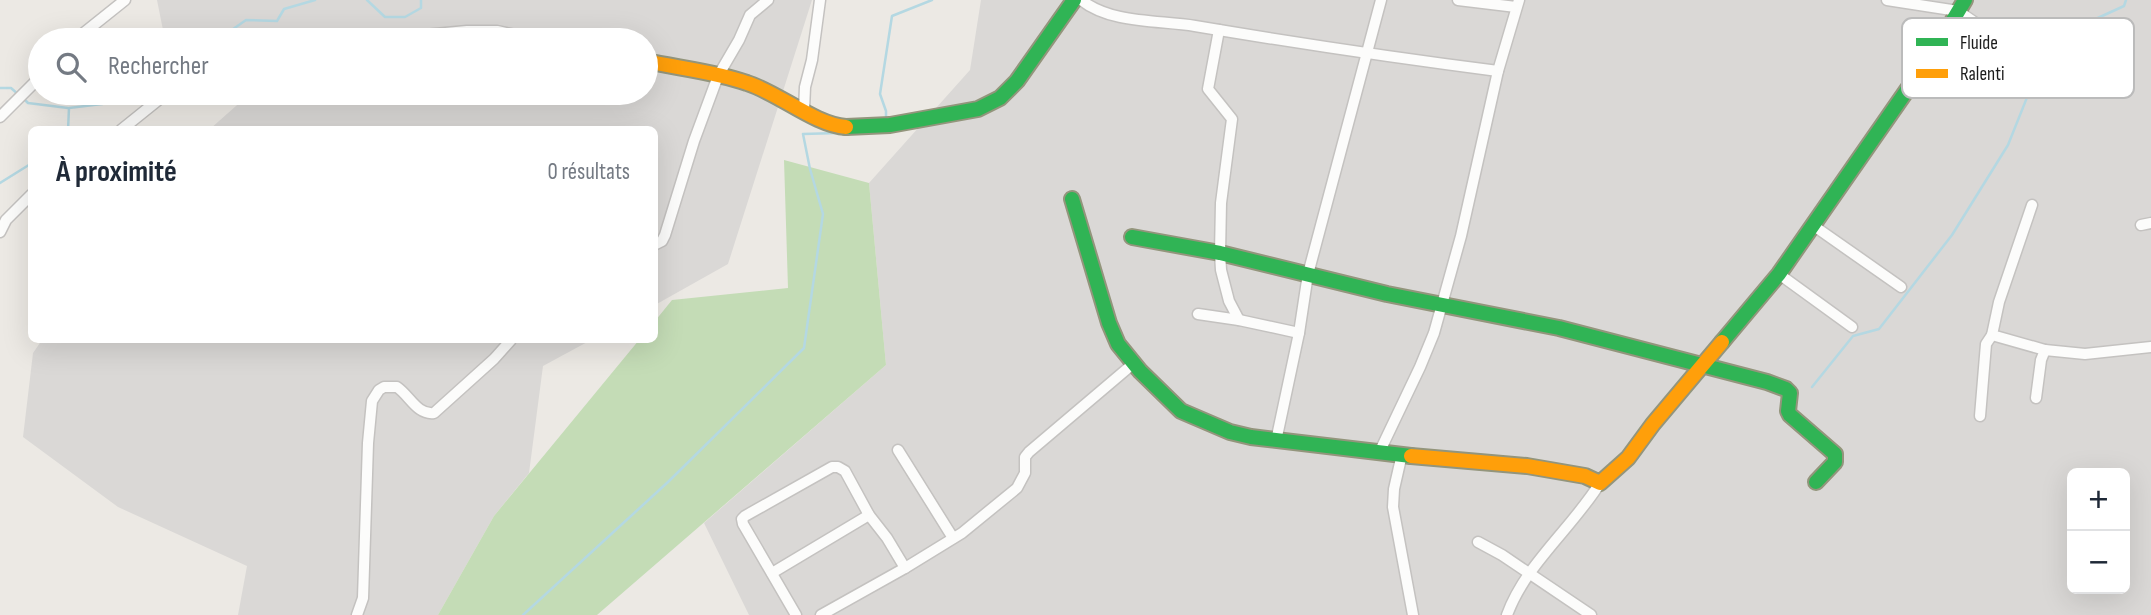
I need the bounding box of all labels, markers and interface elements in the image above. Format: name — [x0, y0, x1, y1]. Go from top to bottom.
legend — [1902, 18, 2134, 98]
search box — [28, 28, 658, 105]
text: Fluide — [1960, 32, 1998, 55]
icon: search — [52, 48, 90, 86]
text: Rechercher — [108, 51, 209, 82]
text: Ralenti — [1960, 63, 2005, 86]
text: À proximité — [56, 154, 177, 190]
text: 0 résultats — [548, 158, 630, 186]
map controls — [2067, 468, 2130, 594]
button: + — [2067, 468, 2130, 531]
button: − — [2067, 531, 2130, 594]

